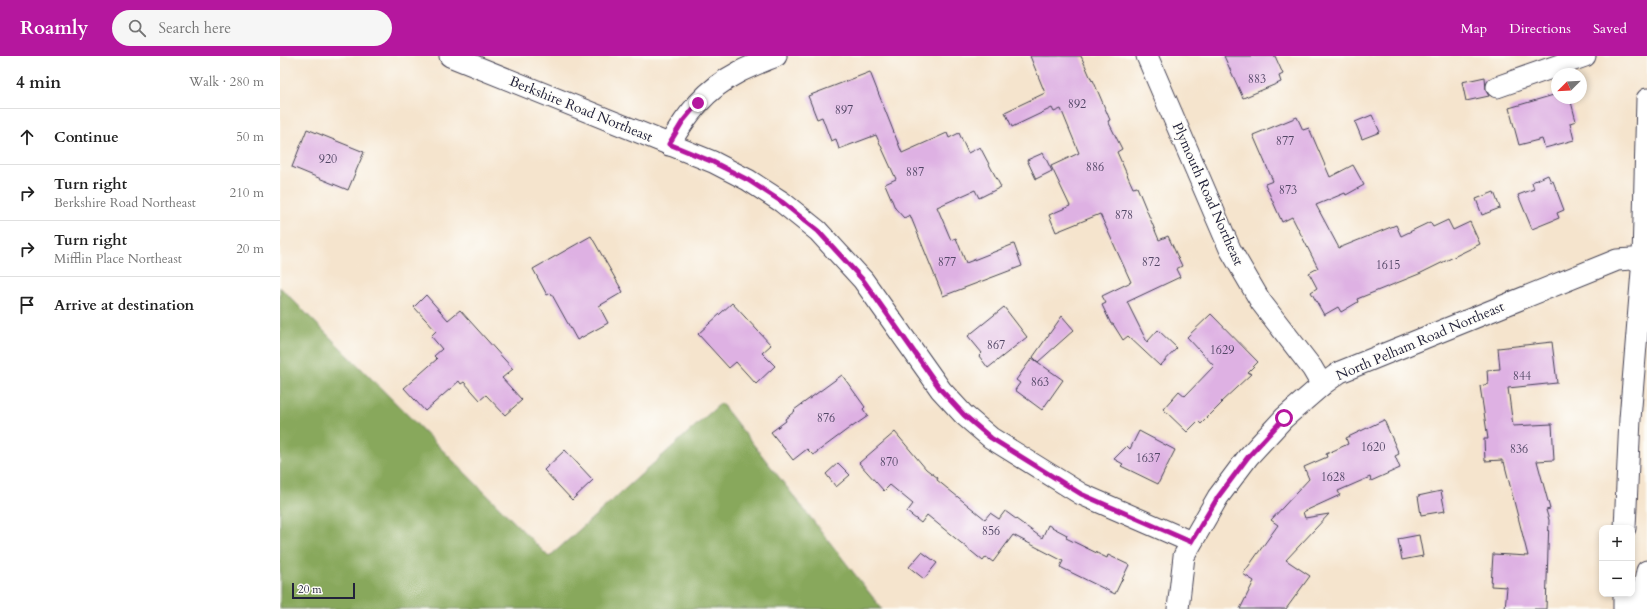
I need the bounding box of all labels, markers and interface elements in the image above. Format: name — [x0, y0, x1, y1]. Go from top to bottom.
search box — [112, 10, 392, 46]
text: Roamly — [20, 15, 88, 41]
icon: search — [126, 17, 148, 39]
text: Search here — [158, 18, 231, 38]
text: Map — [1461, 19, 1487, 38]
text: Directions — [1509, 19, 1571, 38]
text: Saved — [1593, 19, 1627, 38]
north arrow — [1551, 68, 1587, 104]
text: 4 min — [16, 71, 61, 94]
house number: 883 — [1248, 71, 1266, 87]
street label: Berkshire Road Northeast — [507, 72, 656, 147]
text: Walk · 280 m — [189, 73, 264, 91]
route end — [689, 94, 707, 112]
house number: 892 — [1068, 96, 1086, 112]
house number: 897 — [835, 102, 853, 118]
street label: Plymouth Road Northeast — [1168, 119, 1248, 269]
icon: ahead — [16, 126, 38, 148]
text: Continue — [54, 127, 119, 147]
text: 50 m — [236, 128, 264, 146]
house number: 877 — [1276, 133, 1294, 149]
house number: 920 — [319, 151, 337, 167]
house number: 886 — [1086, 159, 1104, 175]
house number: 887 — [906, 164, 924, 180]
text: Turn right — [54, 174, 127, 194]
icon: right — [16, 182, 38, 204]
house number: 873 — [1279, 182, 1297, 198]
text: 210 m — [230, 184, 264, 202]
text: Berkshire Road Northeast — [54, 194, 196, 212]
house number: 878 — [1115, 207, 1133, 223]
text: Turn right — [54, 230, 127, 250]
icon: right — [16, 238, 38, 260]
text: 20 m — [236, 240, 264, 258]
text: Mifflin Place Northeast — [54, 250, 182, 268]
house number: 877 — [938, 254, 956, 270]
house number: 872 — [1142, 254, 1160, 270]
house number: 1615 — [1376, 257, 1400, 273]
icon: arrive — [16, 294, 38, 316]
text: Arrive at destination — [54, 295, 194, 315]
street label: North Pelham Road Northeast — [1333, 297, 1507, 385]
house number: 867 — [987, 337, 1005, 353]
house number: 1629 — [1210, 342, 1234, 358]
house number: 844 — [1513, 368, 1531, 384]
house number: 863 — [1031, 374, 1049, 390]
route start — [1275, 409, 1293, 427]
house number: 876 — [817, 410, 835, 426]
house number: 1620 — [1361, 439, 1385, 455]
house number: 836 — [1510, 441, 1528, 457]
house number: 1637 — [1136, 450, 1160, 466]
house number: 870 — [880, 454, 898, 470]
house number: 1628 — [1321, 469, 1345, 485]
house number: 856 — [982, 523, 1000, 539]
map controls — [1599, 525, 1635, 597]
button: + — [1599, 525, 1635, 561]
button: − — [1599, 561, 1635, 597]
scale bar — [292, 581, 355, 600]
text: 20 m — [298, 582, 322, 597]

